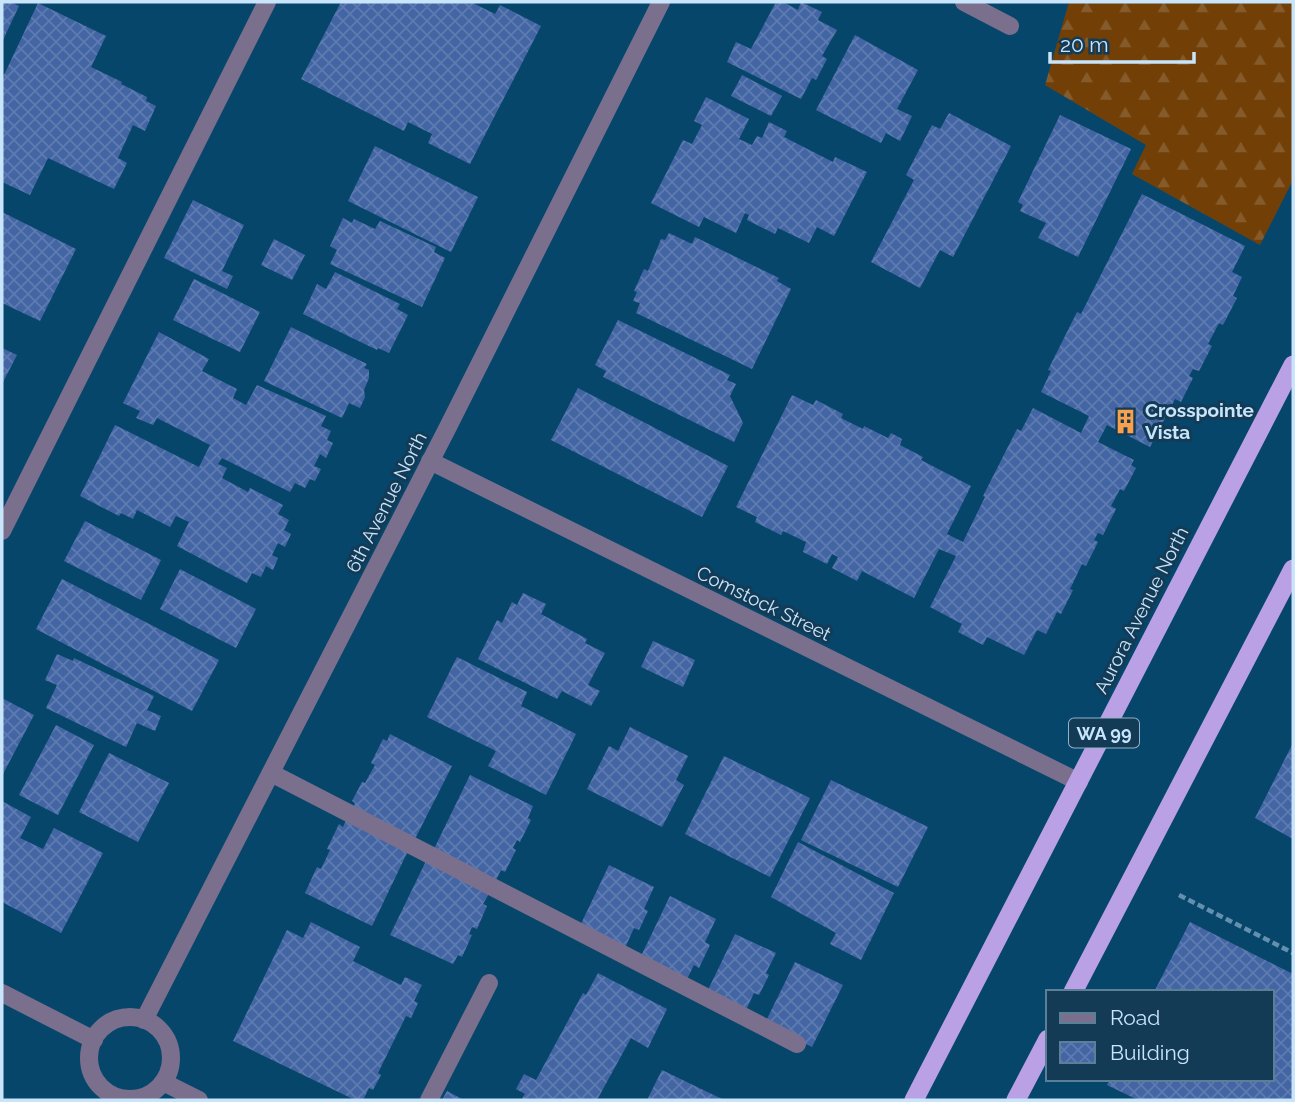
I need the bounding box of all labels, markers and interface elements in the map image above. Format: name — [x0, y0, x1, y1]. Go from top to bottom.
scale bar — [1050, 21, 1194, 65]
text: 20 m — [1060, 32, 1108, 57]
place label: Crosspointe Vista — [1145, 399, 1254, 443]
building icon: Crosspointe Vista — [1111, 407, 1139, 435]
street label: 6th Avenue North — [341, 428, 431, 576]
street label: Aurora Avenue North — [1089, 523, 1193, 697]
street label: Comstock Street — [693, 561, 835, 645]
road number: WA 99 — [1069, 718, 1139, 748]
legend — [1046, 990, 1274, 1081]
text: Road — [1110, 1005, 1160, 1030]
text: Building — [1110, 1040, 1190, 1065]

